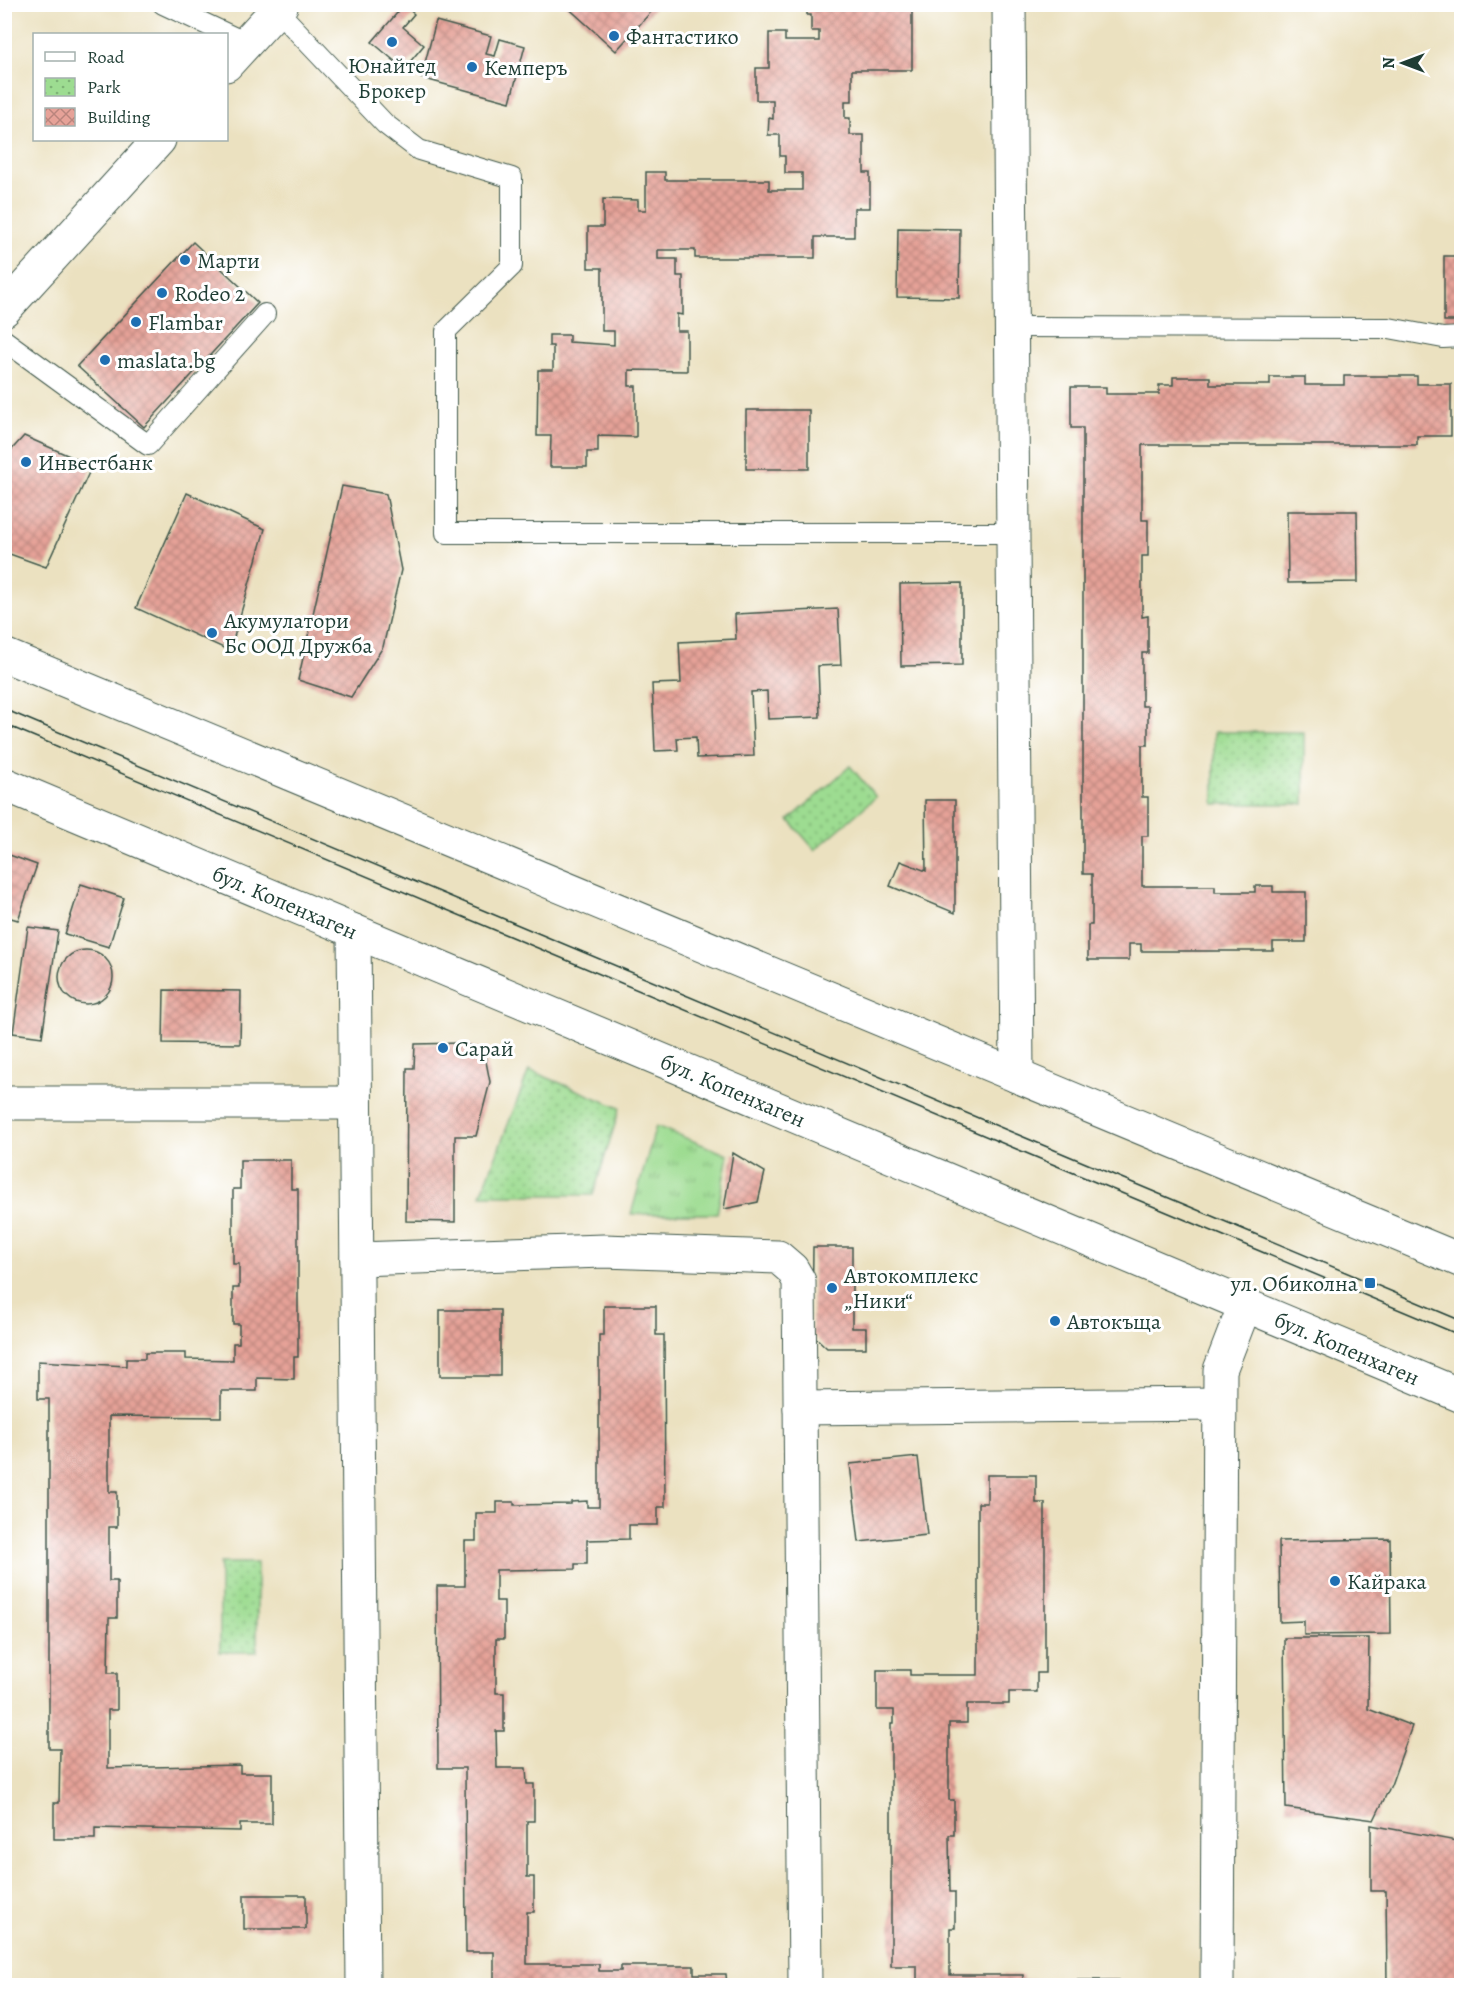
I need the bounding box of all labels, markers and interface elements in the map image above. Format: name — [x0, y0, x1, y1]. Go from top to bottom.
place label: Фантастико — [626, 22, 739, 52]
marker: Фантастико — [607, 29, 621, 43]
legend — [33, 33, 228, 141]
north arrow — [1373, 33, 1433, 93]
marker: Юнайтед Брокер — [385, 35, 399, 49]
text: Road — [87, 45, 125, 69]
place label: Юнайтед Брокер — [348, 51, 436, 106]
place label: Кемперъ — [484, 53, 567, 83]
text: N — [1378, 57, 1400, 69]
marker: Кемперъ — [465, 60, 479, 74]
text: Park — [87, 75, 121, 99]
text: Building — [87, 105, 151, 129]
place label: Марти — [197, 246, 260, 276]
marker: Марти — [178, 253, 192, 267]
place label: Rodeo 2 — [174, 279, 245, 309]
marker: Rodeo 2 — [155, 286, 169, 300]
place label: Flambar — [148, 308, 223, 338]
marker: Flambar — [129, 315, 143, 329]
place label: maslata.bg — [117, 346, 216, 376]
marker: maslata.bg — [98, 353, 112, 367]
place label: Инвестбанк — [38, 448, 153, 478]
marker: Инвестбанк — [19, 455, 33, 469]
place label: Акумулатори Бс ООД Дружба — [223, 606, 374, 661]
marker: Акумулатори Бс ООД Дружба — [205, 626, 219, 640]
street label: бул. Копенхаген — [207, 859, 362, 947]
place label: Сарай — [455, 1034, 514, 1064]
marker: Сарай — [436, 1041, 450, 1055]
street label: бул. Копенхаген — [655, 1047, 810, 1135]
place label: Автокомплекс „Ники“ — [843, 1261, 979, 1316]
place label: ул. Обиколна — [1230, 1269, 1359, 1299]
marker: ул. Обиколна — [1363, 1276, 1377, 1290]
marker: Автокомплекс „Ники“ — [825, 1281, 839, 1295]
street label: бул. Копенхаген — [1269, 1305, 1424, 1393]
place label: Автокъща — [1066, 1307, 1162, 1337]
marker: Автокъща — [1048, 1314, 1062, 1328]
place label: Кайрака — [1347, 1567, 1428, 1597]
marker: Кайрака — [1328, 1574, 1342, 1588]

